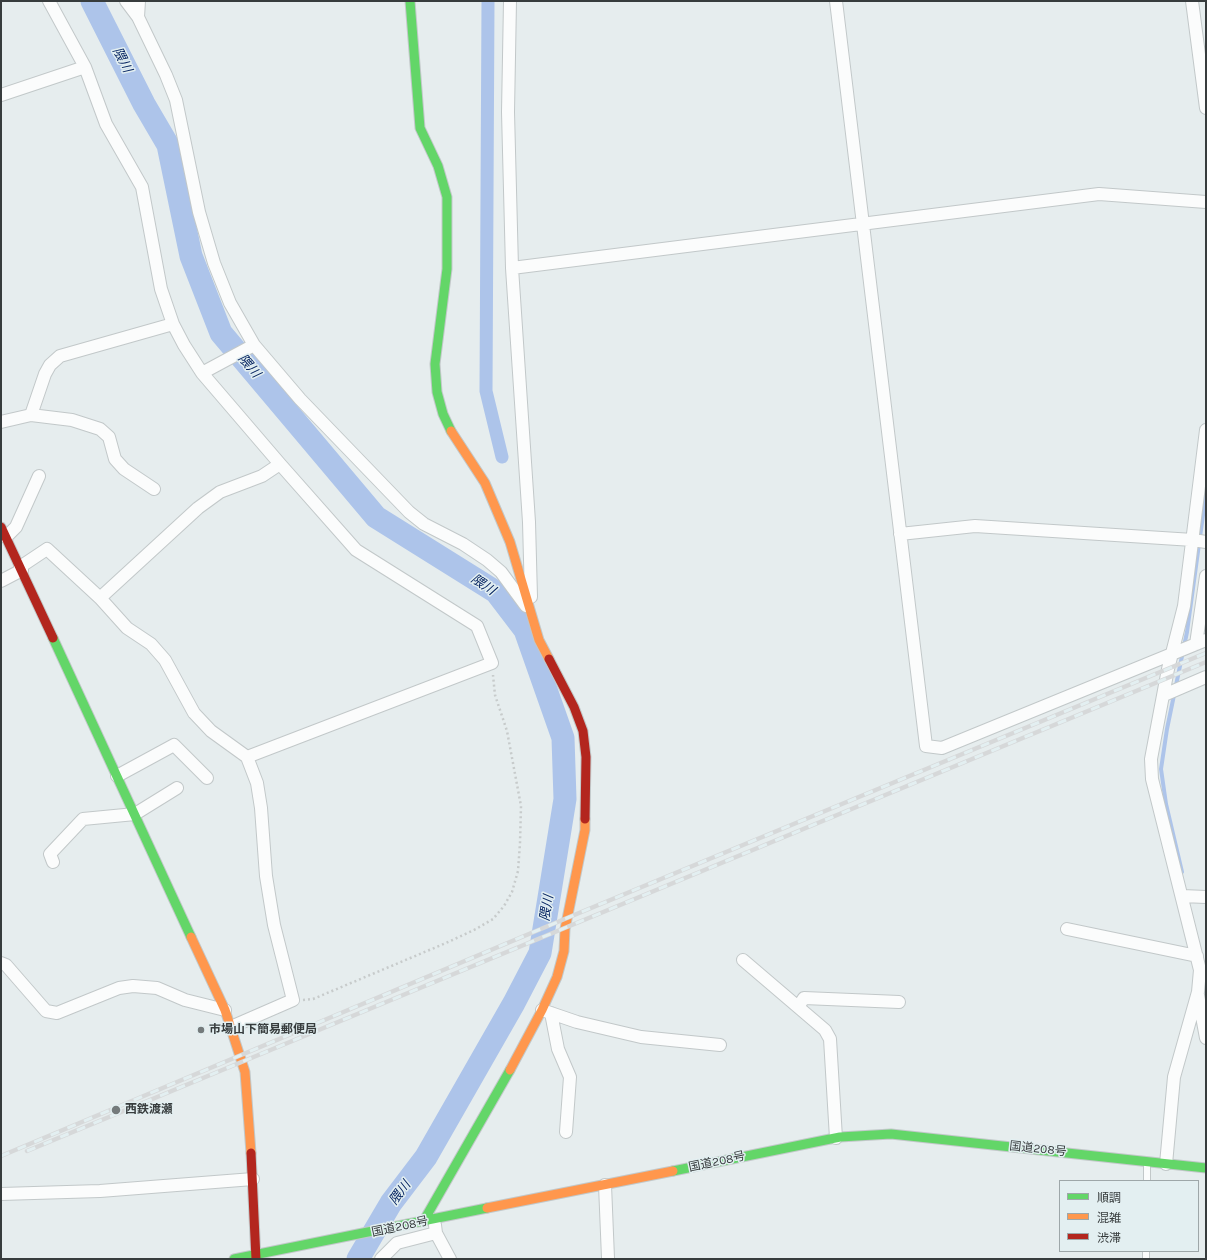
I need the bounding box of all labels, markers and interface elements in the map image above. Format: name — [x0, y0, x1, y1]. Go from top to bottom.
water label: 隈川 — [109, 45, 135, 75]
water label: 隈川 — [235, 351, 263, 381]
water label: 隈川 — [468, 571, 498, 599]
water label: 隈川 — [537, 894, 557, 922]
place label: 市場山下簡易郵便局 — [209, 1023, 317, 1037]
marker: 市場山下簡易郵便局 — [196, 1025, 206, 1035]
place label: 西鉄渡瀬 — [125, 1103, 173, 1117]
marker: 西鉄渡瀬 — [110, 1104, 122, 1116]
street label: 国道208号 — [1009, 1139, 1067, 1159]
street label: 国道208号 — [687, 1149, 747, 1175]
water label: 隈川 — [386, 1178, 414, 1208]
legend — [1059, 1180, 1199, 1252]
text: 順調 — [1097, 1191, 1121, 1205]
text: 混雑 — [1097, 1211, 1121, 1225]
street label: 国道208号 — [370, 1214, 430, 1240]
text: 渋滞 — [1097, 1231, 1121, 1245]

